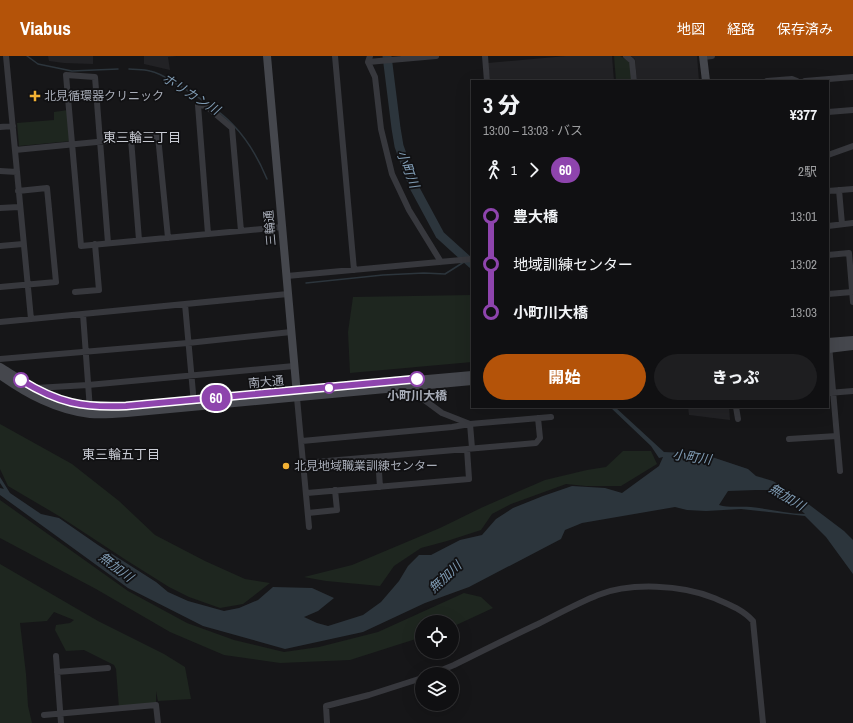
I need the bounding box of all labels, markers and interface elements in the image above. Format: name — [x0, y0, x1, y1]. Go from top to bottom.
text: Viabus — [20, 15, 71, 41]
text: 地図 — [677, 20, 705, 38]
text: 経路 — [727, 20, 755, 38]
text: 保存済み — [777, 20, 833, 38]
water label: ホリカン川 — [159, 70, 225, 119]
place label: 北見循環器クリニック — [44, 88, 164, 104]
marker: 北見循環器クリニック — [29, 90, 41, 102]
text: 3 分 — [483, 90, 520, 120]
text: ¥377 — [790, 104, 817, 125]
text: 13:00 – 13:03 · バス — [483, 122, 583, 139]
district label: 東三輪三丁目 — [103, 129, 181, 146]
water label: 小町川 — [393, 148, 424, 192]
icon: walk — [483, 159, 505, 181]
icon: forward — [523, 159, 545, 181]
text: 60 — [559, 161, 572, 179]
text: 1 — [511, 162, 517, 179]
text: 2駅 — [798, 163, 817, 180]
text: 豊大橋 — [513, 206, 558, 227]
text: 13:01 — [790, 208, 817, 225]
street label: 三輪通 — [260, 209, 280, 247]
text: 地域訓練センター — [513, 254, 633, 275]
text: 13:02 — [790, 256, 817, 273]
text: 小町川大橋 — [513, 302, 588, 323]
text: 13:03 — [790, 304, 817, 321]
button: 開始 — [483, 354, 646, 400]
button: きっぷ — [654, 354, 817, 400]
marker: 小町川大橋 — [409, 371, 425, 387]
unlabelled marker — [13, 372, 29, 388]
street label: 南大通 — [247, 372, 285, 392]
unlabelled marker — [323, 382, 335, 394]
line badge: 60 — [198, 385, 234, 411]
place label: 小町川大橋 — [387, 388, 448, 404]
text: 60 — [210, 389, 222, 407]
district label: 東三輪五丁目 — [82, 446, 160, 463]
water label: 小町川 — [671, 446, 714, 468]
place label: 北見地域職業訓練センター — [294, 458, 438, 474]
marker: 北見地域職業訓練センター — [281, 461, 291, 471]
water label: 無加川 — [766, 480, 810, 515]
water label: 無加川 — [95, 548, 138, 587]
water label: 無加川 — [425, 556, 467, 597]
map controls — [415, 615, 459, 711]
button: locate — [415, 615, 459, 659]
button: layers — [415, 667, 459, 711]

